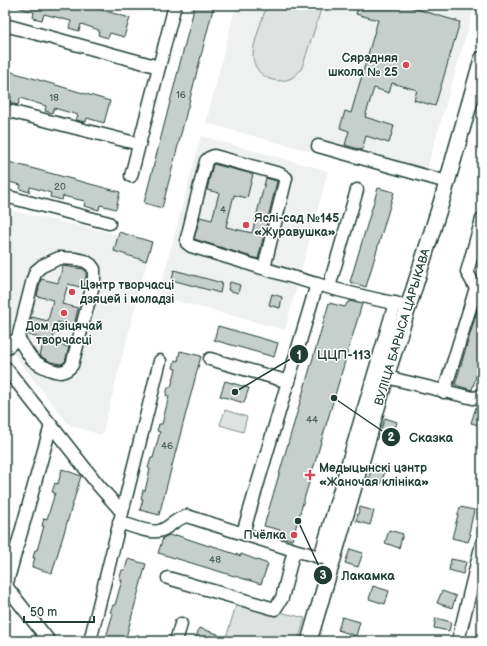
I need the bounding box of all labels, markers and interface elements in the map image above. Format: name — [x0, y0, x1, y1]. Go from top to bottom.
place label: Сярэдняя школа № 25 — [328, 51, 398, 80]
marker: Сярэдняя школа № 25 — [401, 60, 411, 70]
house number: 16 — [176, 89, 186, 101]
house number: 18 — [49, 92, 59, 104]
house number: 20 — [54, 181, 66, 193]
house number: 4 — [220, 204, 226, 216]
place label: Яслі-сад №145 «Журавушка» — [254, 211, 339, 240]
marker: Яслі-сад №145 «Журавушка» — [241, 220, 251, 230]
street label: ВУЛІЦА БАРЫСА ЦАРЫКАВА — [371, 246, 434, 408]
place label: Цэнтр творчасці дзяцей і моладзі — [79, 278, 174, 307]
marker: Цэнтр творчасці дзяцей і моладзі — [67, 287, 77, 297]
marker: Дом дзіцячай творчасці — [59, 308, 69, 318]
place label: Дом дзіцячай творчасці — [26, 319, 102, 348]
callout: ЦЦП-113 — [289, 342, 379, 367]
text: ЦЦП-113 — [317, 347, 371, 363]
text: 1 — [296, 348, 302, 363]
house number: 44 — [306, 414, 318, 426]
callout: Сказка — [381, 425, 462, 450]
text: 2 — [387, 430, 395, 445]
text: Сказка — [409, 430, 454, 446]
house number: 46 — [161, 440, 173, 452]
place label: Медыцынскі цэнтр «Жаночая клініка» — [319, 461, 429, 490]
marker: Медыцынскі цэнтр «Жаночая клініка» — [304, 469, 316, 481]
place label: Пчёлка — [244, 528, 287, 543]
marker: Пчёлка — [289, 530, 299, 540]
house number: 48 — [209, 554, 221, 566]
callout: Лакамка — [313, 563, 403, 588]
text: 3 — [319, 568, 327, 583]
text: Лакамка — [340, 568, 395, 584]
scale bar — [24, 598, 94, 624]
text: 50 m — [30, 605, 57, 620]

